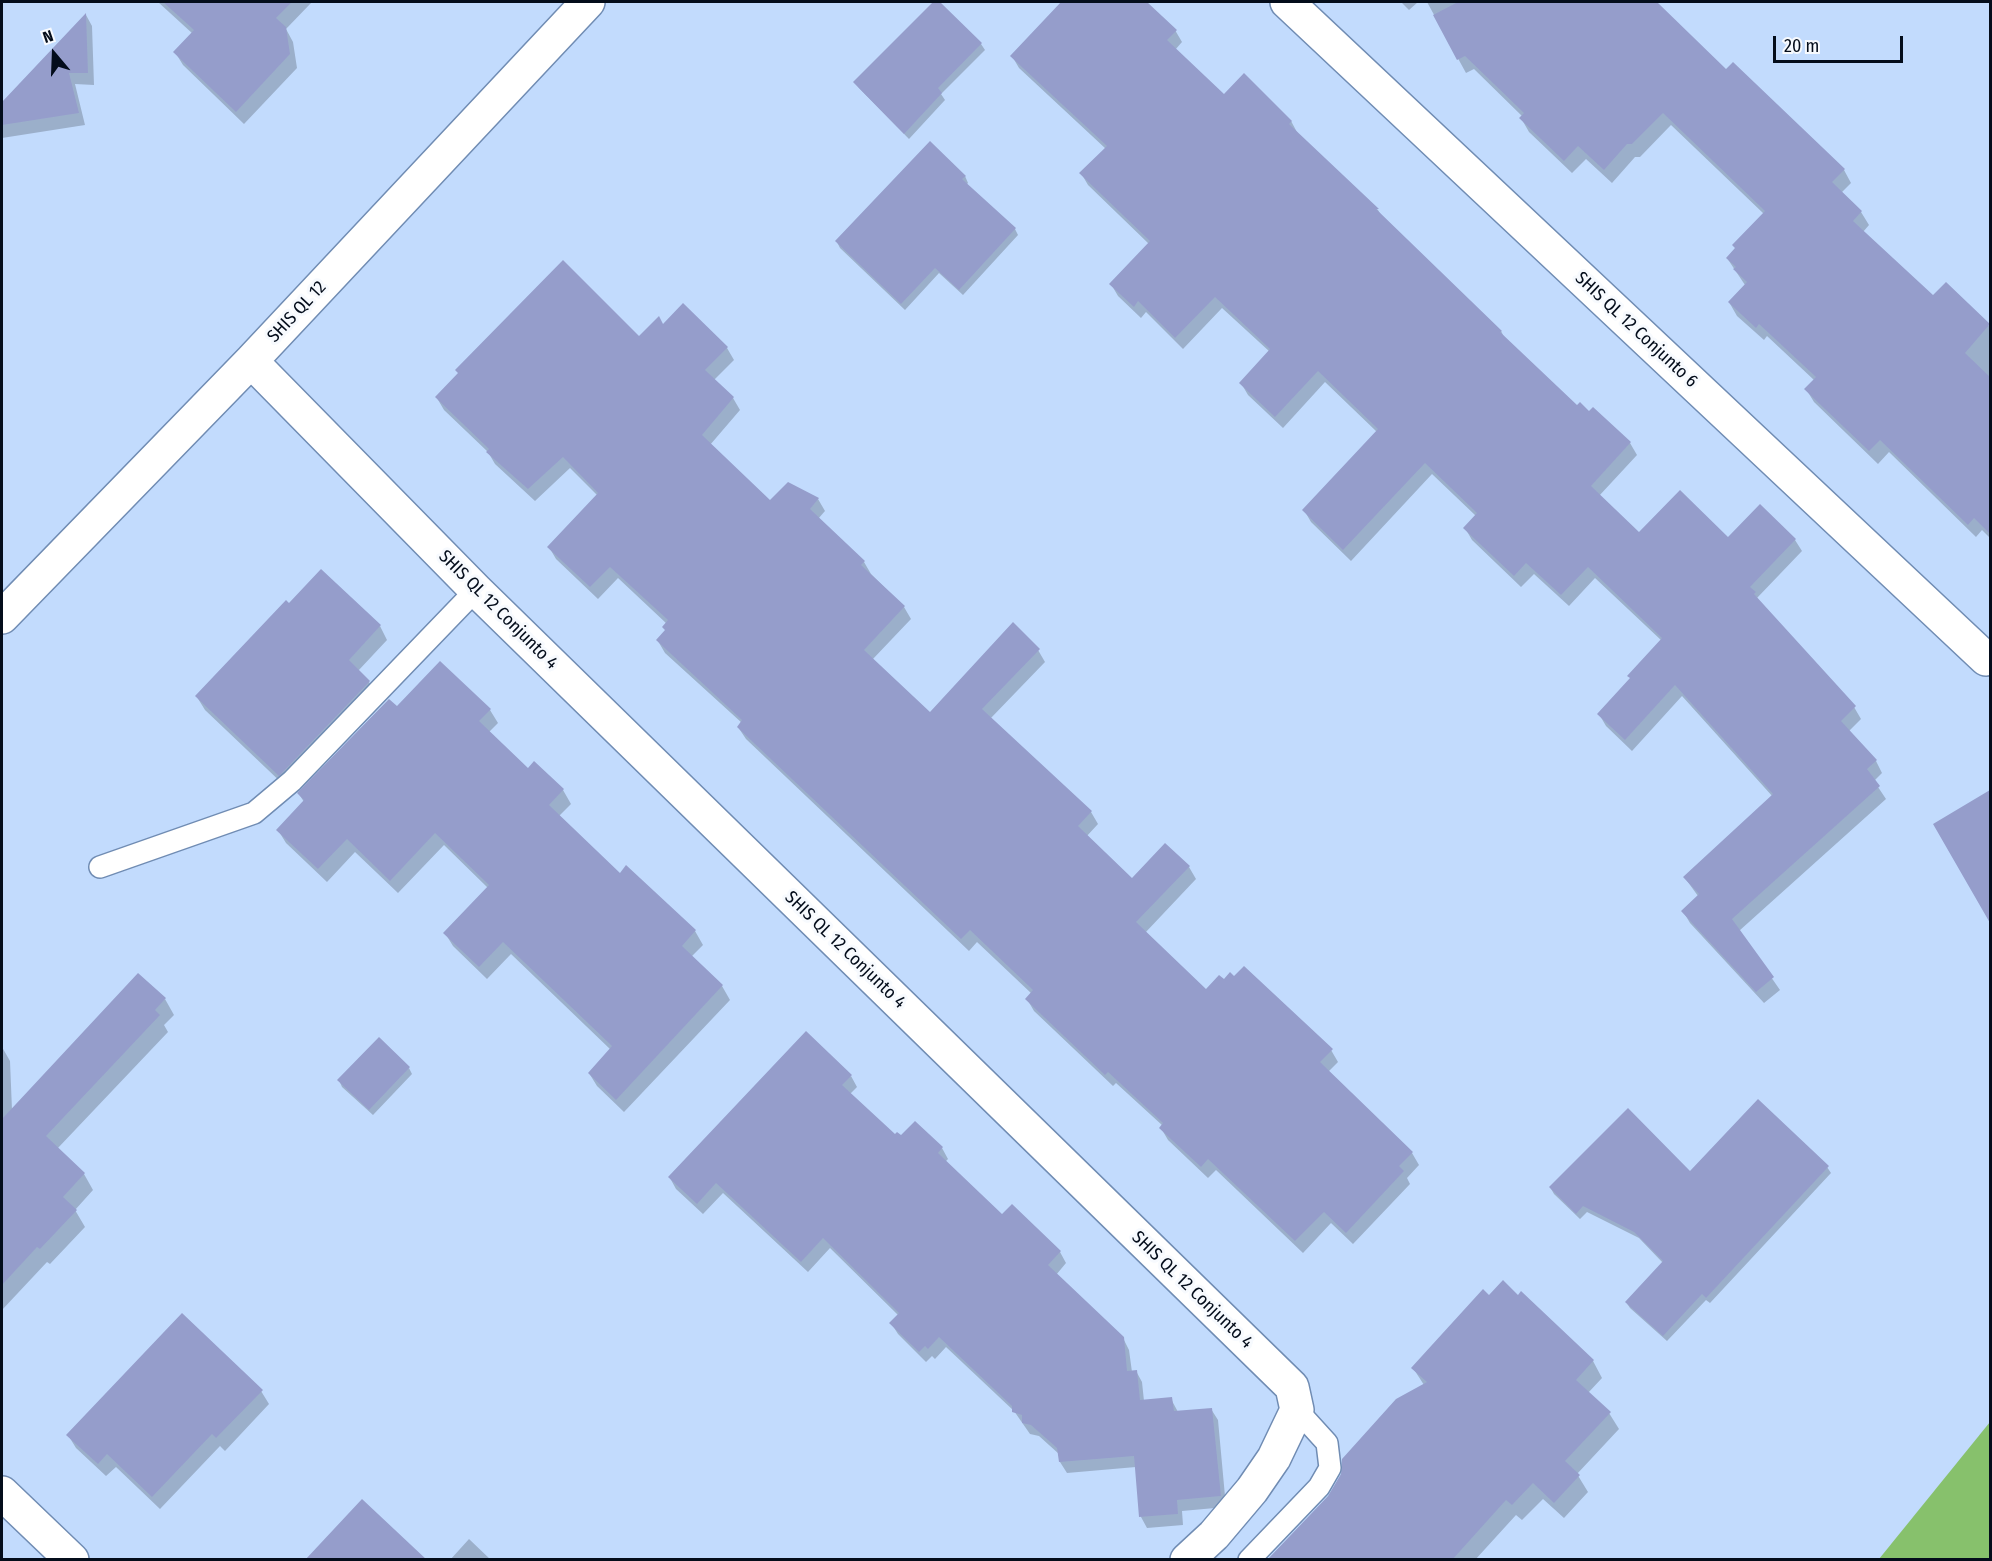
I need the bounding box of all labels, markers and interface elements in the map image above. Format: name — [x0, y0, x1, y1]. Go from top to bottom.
north arrow — [24, 24, 84, 84]
scale bar — [1776, 24, 1906, 62]
text: N — [40, 26, 56, 47]
text: 20 m — [1784, 35, 1819, 57]
street label: SHIS QL 12 Conjunto 6 — [1570, 268, 1702, 392]
street label: SHIS QL 12 — [263, 277, 331, 347]
street label: SHIS QL 12 Conjunto 4 — [434, 546, 562, 674]
street label: SHIS QL 12 Conjunto 4 — [780, 887, 910, 1013]
street label: SHIS QL 12 Conjunto 4 — [1127, 1227, 1257, 1353]

